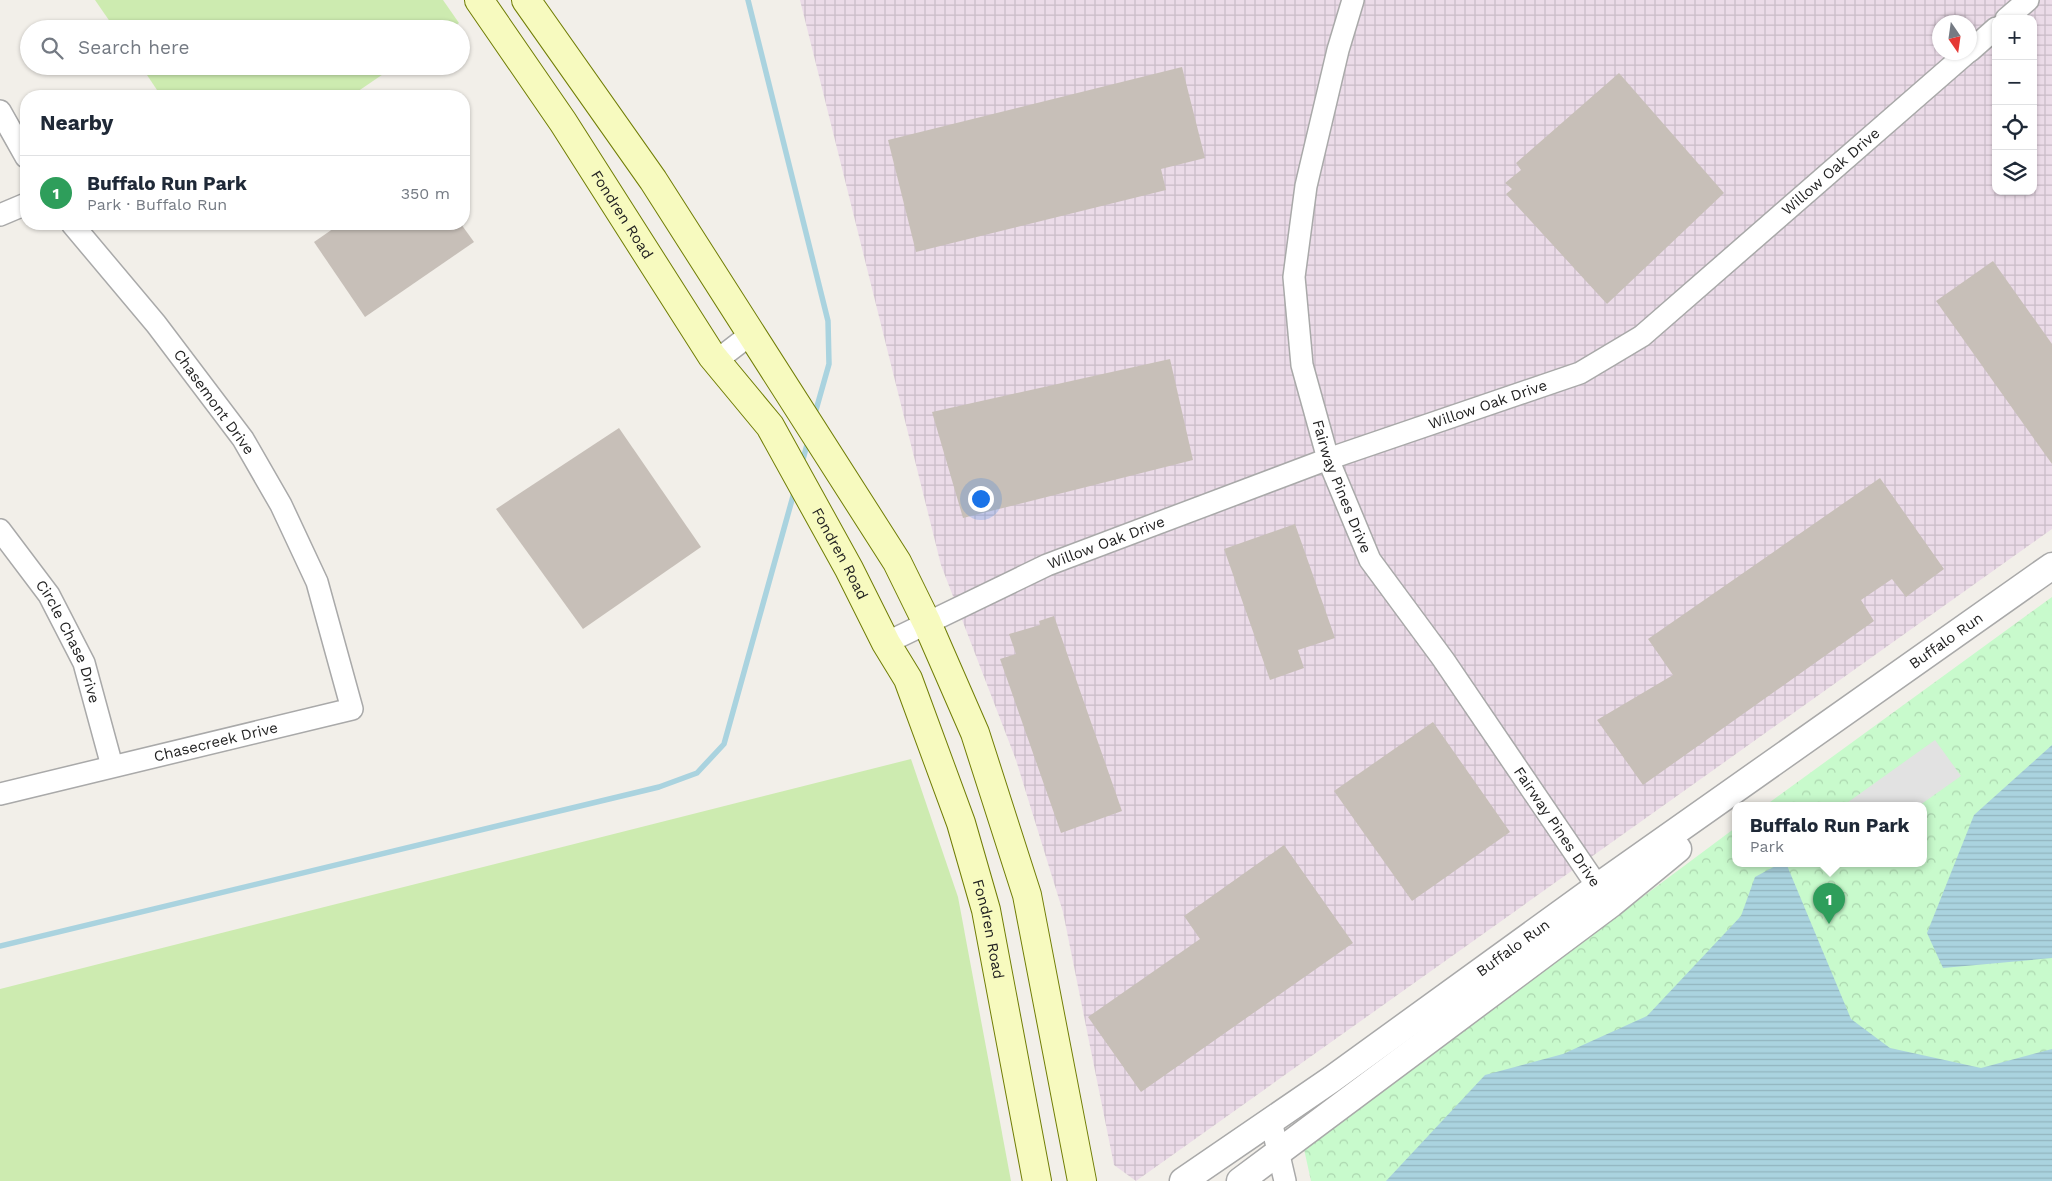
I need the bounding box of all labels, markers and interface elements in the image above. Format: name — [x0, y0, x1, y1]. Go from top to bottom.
north arrow — [1932, 15, 1977, 60]
map controls — [1992, 15, 2037, 195]
button: + — [1992, 15, 2037, 60]
search box — [20, 20, 470, 75]
icon: search — [38, 34, 66, 62]
text: Search here — [78, 36, 189, 59]
button: − — [1992, 60, 2037, 105]
button: locate — [1992, 105, 2037, 150]
text: Nearby — [40, 110, 113, 135]
street label: Willow Oak Drive — [1778, 124, 1883, 219]
button: layers — [1992, 150, 2037, 195]
street label: Fondren Road — [587, 167, 657, 262]
text: Buffalo Run Park — [87, 172, 247, 195]
text: 1 — [53, 184, 59, 203]
text: 350 m — [401, 184, 450, 203]
text: Park · Buffalo Run — [87, 195, 227, 214]
street label: Chasemont Drive — [170, 346, 258, 458]
street label: Willow Oak Drive — [1426, 376, 1549, 433]
street label: Fairway Pines Drive — [1309, 418, 1375, 556]
your location — [968, 486, 994, 512]
street label: Fondren Road — [808, 505, 872, 603]
street label: Willow Oak Drive — [1045, 512, 1167, 573]
street label: Circle Chase Drive — [32, 576, 103, 705]
street label: Buffalo Run — [1906, 609, 1986, 673]
street label: Chasecreek Drive — [152, 718, 280, 766]
street label: Fairway Pines Drive — [1510, 763, 1604, 891]
popup — [1732, 802, 1927, 867]
text: Buffalo Run Park — [1750, 814, 1909, 837]
text: Park — [1750, 837, 1784, 856]
street label: Fondren Road — [969, 877, 1008, 981]
pin: 1 — [1813, 883, 1845, 924]
street label: Buffalo Run — [1473, 915, 1553, 980]

